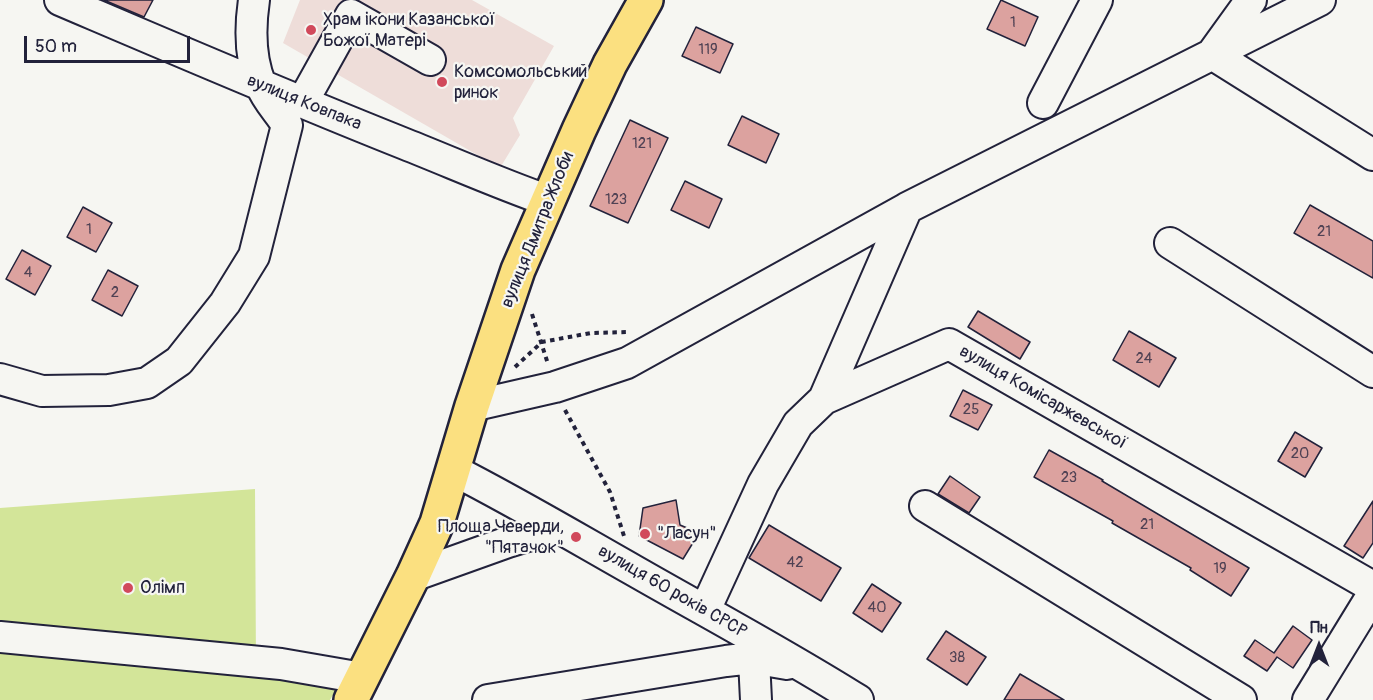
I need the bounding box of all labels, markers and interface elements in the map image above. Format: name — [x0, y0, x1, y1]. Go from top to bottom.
place label: Храм ікони Казанської Божої Матері — [323, 9, 496, 52]
house number: 1 — [1010, 14, 1016, 32]
marker: Храм ікони Казанської Божої Матері — [304, 23, 318, 37]
scale bar — [27, 24, 194, 62]
text: 50 m — [35, 35, 77, 58]
house number: 119 — [698, 41, 718, 59]
place label: Комсомольський ринок — [454, 61, 587, 104]
street label: вулиця Ковпака — [244, 70, 364, 136]
marker: Комсомольський ринок — [435, 75, 449, 89]
house number: 121 — [632, 135, 652, 153]
street label: вулиця Дмитра Жлоби — [497, 149, 579, 311]
house number: 123 — [605, 191, 627, 209]
house number: 1 — [86, 221, 92, 239]
house number: 21 — [1317, 223, 1331, 241]
house number: 4 — [24, 264, 32, 282]
house number: 2 — [111, 284, 119, 302]
street label: вулиця Комісаржевської — [955, 341, 1131, 455]
house number: 24 — [1135, 350, 1153, 368]
house number: 25 — [963, 401, 979, 419]
house number: 20 — [1291, 445, 1309, 463]
house number: 23 — [1061, 469, 1077, 487]
place label: Площа Чеверди, "Пятачок" — [438, 516, 564, 558]
house number: 21 — [1140, 516, 1154, 534]
place label: "Ласун" — [657, 523, 717, 545]
marker: "Ласун" — [638, 527, 652, 541]
marker: Площа Чеверди, "Пятачок" — [569, 530, 583, 544]
street label: вулиця 60 років СРСР — [594, 541, 750, 643]
house number: 42 — [786, 554, 804, 572]
house number: 19 — [1213, 560, 1227, 578]
place label: Олімп — [140, 577, 185, 599]
marker: Олімп — [121, 581, 135, 595]
house number: 40 — [868, 599, 886, 617]
north arrow — [1289, 616, 1349, 676]
text: Пн — [1310, 618, 1328, 638]
house number: 38 — [949, 649, 965, 667]

